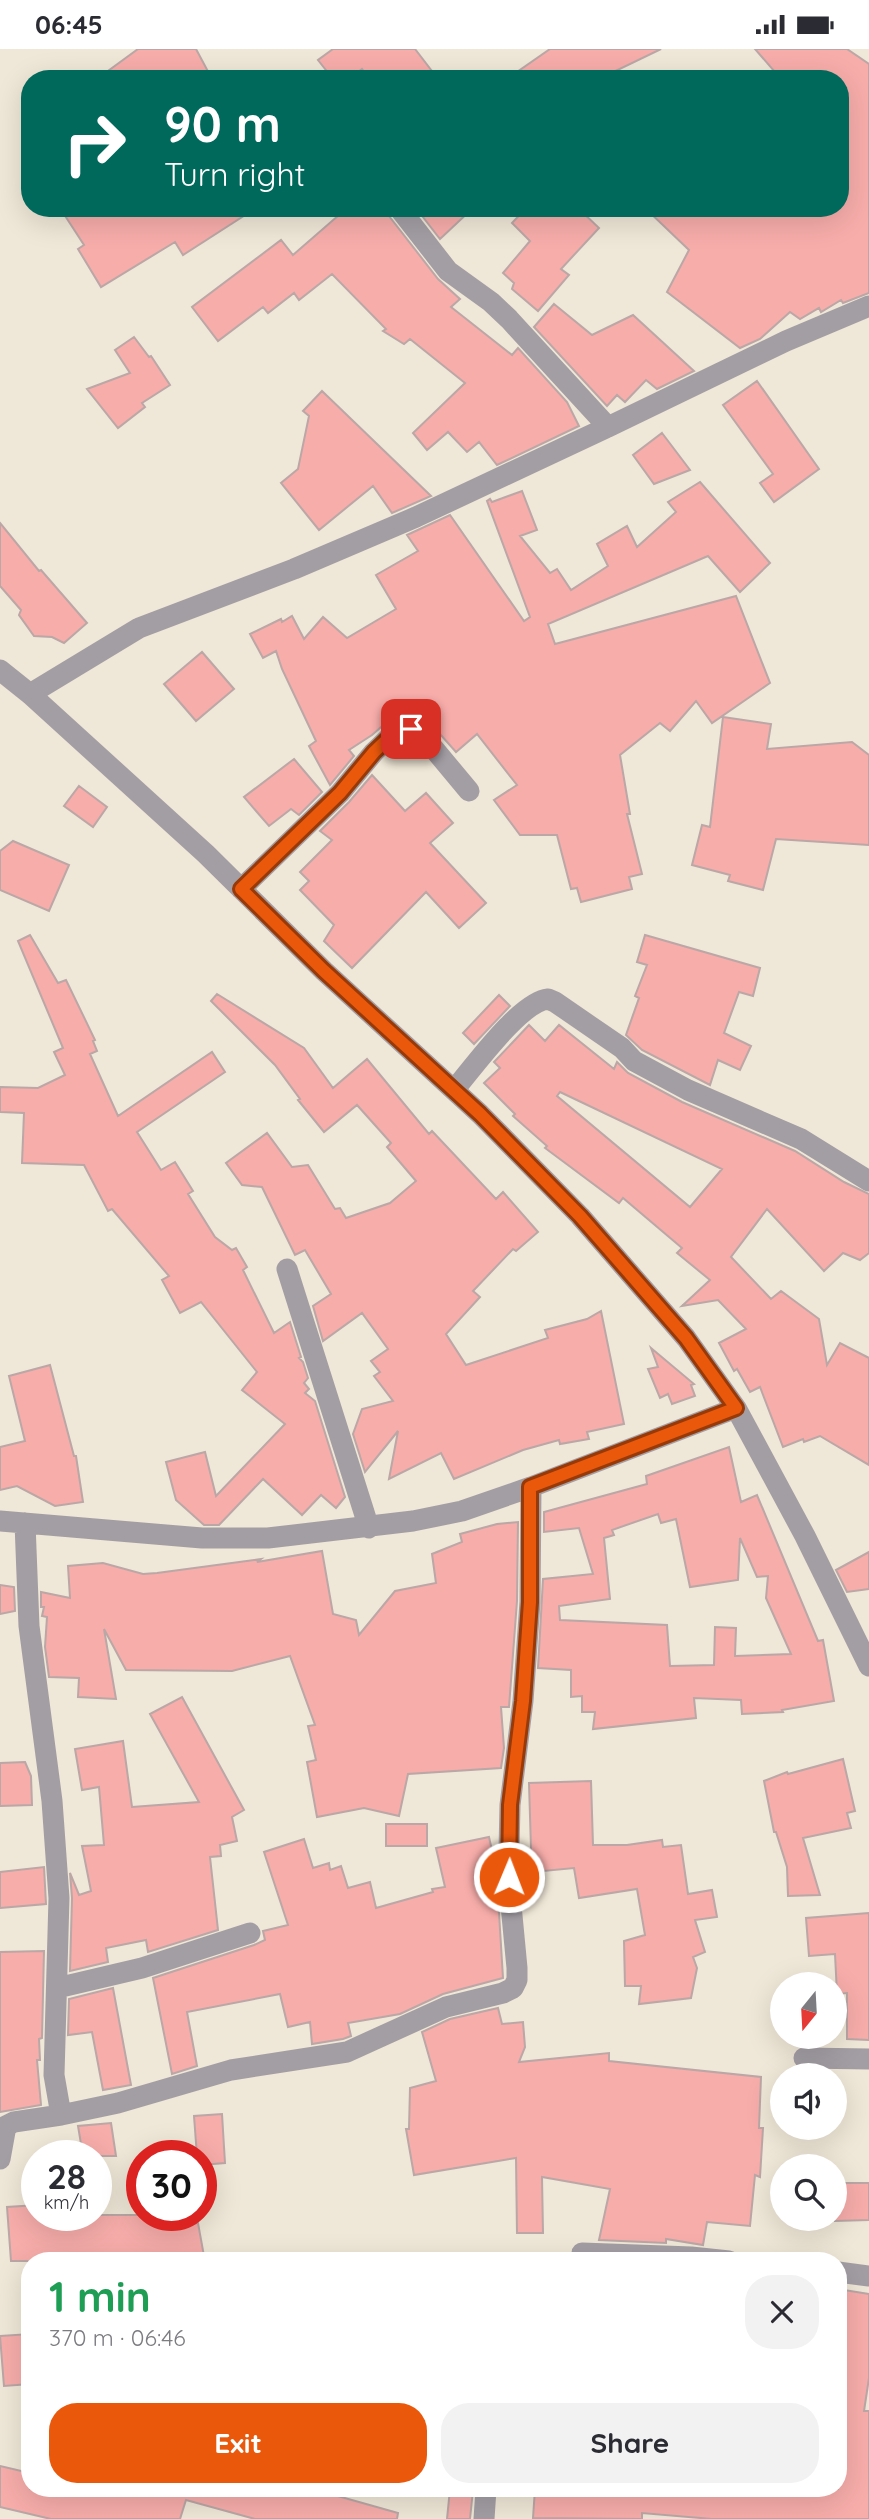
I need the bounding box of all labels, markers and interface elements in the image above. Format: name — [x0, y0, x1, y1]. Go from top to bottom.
text: 06:45 — [35, 8, 103, 41]
text: 90 m — [164, 93, 281, 154]
icon: right — [49, 98, 140, 189]
text: Turn right — [164, 154, 305, 194]
pin — [381, 699, 441, 759]
icon: arrive — [392, 710, 430, 748]
position arrow — [472, 1840, 546, 1914]
north arrow — [770, 1972, 847, 2049]
map controls — [770, 1972, 847, 2231]
button: sound — [770, 2063, 847, 2140]
speed limit sign: 30 — [126, 2140, 217, 2231]
text: 28 — [47, 2154, 86, 2198]
button: search — [770, 2154, 847, 2231]
text: km/h — [44, 2191, 89, 2214]
text: 1 min — [49, 2270, 151, 2323]
button: close — [745, 2275, 819, 2349]
text: 370 m · 06:46 — [49, 2323, 186, 2352]
button: Exit — [49, 2403, 427, 2483]
button: Share — [441, 2403, 819, 2483]

